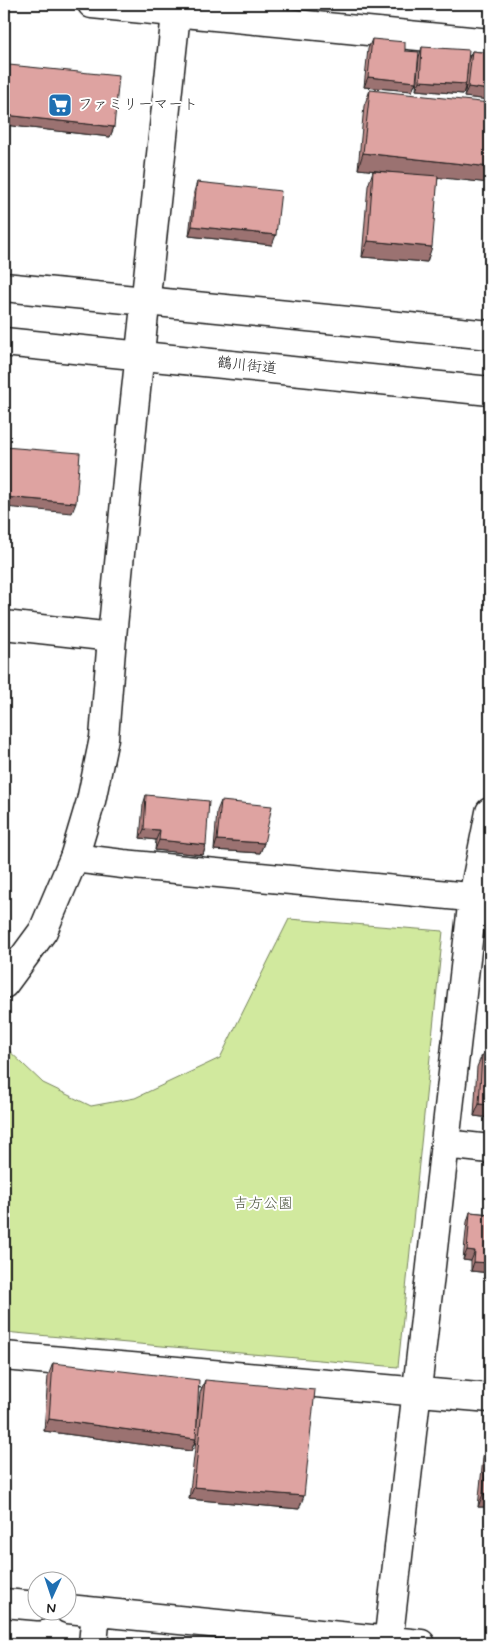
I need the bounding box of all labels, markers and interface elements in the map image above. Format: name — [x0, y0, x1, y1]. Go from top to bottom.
supermarket icon: ファミリーマート — [47, 92, 73, 118]
place label: ファミリーマート — [78, 95, 198, 115]
street label: 鶴川街道 — [216, 353, 278, 379]
park label: 吉方公園 — [233, 1194, 293, 1214]
north arrow — [28, 1570, 78, 1620]
text: N — [46, 1599, 57, 1617]

